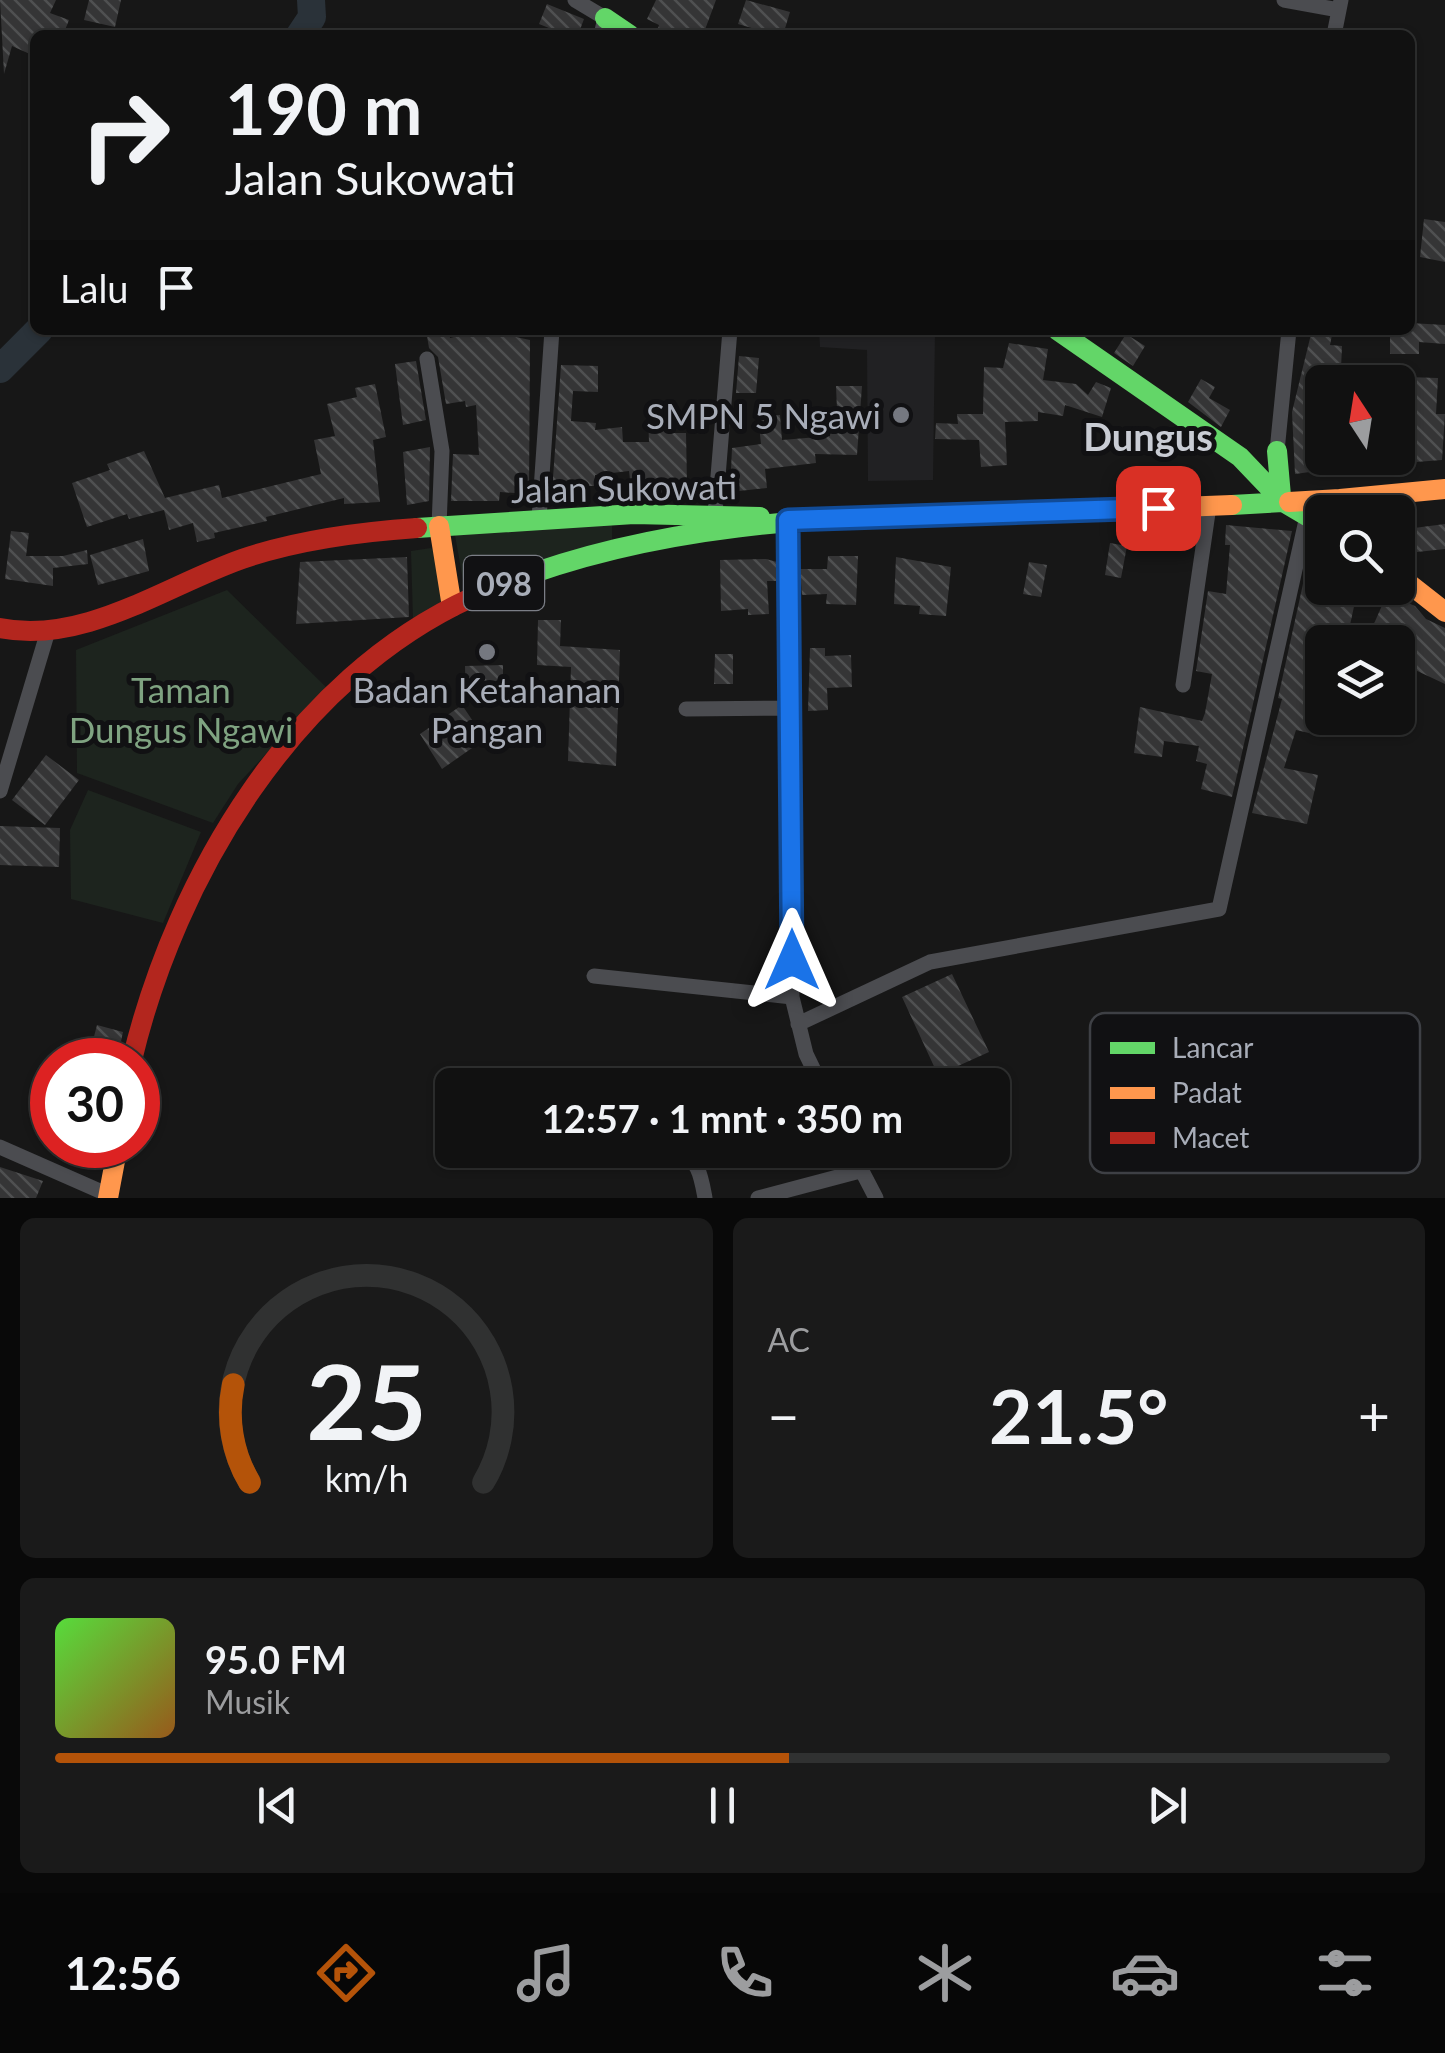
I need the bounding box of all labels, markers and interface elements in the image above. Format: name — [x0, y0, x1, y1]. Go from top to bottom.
text: 190 m — [225, 66, 422, 150]
icon: right — [60, 70, 190, 200]
text: Jalan Sukowati — [225, 151, 516, 205]
icon: arrive — [149, 260, 204, 315]
text: Lalu — [60, 265, 129, 311]
north arrow — [1305, 365, 1415, 475]
map controls — [1305, 365, 1415, 735]
place label: SMPN 5 Ngawi — [646, 394, 881, 436]
marker: SMPN 5 Ngawi — [890, 404, 912, 426]
district label: Dungus — [1083, 413, 1213, 459]
street label: Jalan Sukowati — [511, 464, 737, 510]
pin — [1116, 466, 1201, 551]
icon: arrive — [1131, 481, 1186, 536]
button: search — [1305, 495, 1415, 605]
road number: 098 — [464, 556, 544, 610]
button: layers — [1305, 625, 1415, 735]
marker: Badan Ketahanan Pangan — [476, 641, 498, 663]
park label: Taman Dungus Ngawi — [69, 668, 293, 750]
place label: Badan Ketahanan Pangan — [353, 668, 621, 750]
position arrow — [740, 908, 844, 1012]
legend — [1090, 1013, 1420, 1173]
text: Lancar — [1172, 1030, 1253, 1064]
speed limit sign: 30 — [30, 1038, 160, 1168]
text: Padat — [1172, 1075, 1242, 1109]
text: 12:57 · 1 mnt · 350 m — [542, 1095, 903, 1141]
text: Macet — [1172, 1120, 1249, 1154]
text: AC — [768, 1320, 810, 1359]
text: 25 — [306, 1337, 427, 1462]
text: 21.5° — [989, 1370, 1168, 1460]
text: − — [768, 1382, 799, 1448]
text: + — [1358, 1382, 1390, 1448]
text: km/h — [324, 1457, 408, 1500]
text: 95.0 FM — [205, 1636, 347, 1682]
text: Musik — [205, 1682, 290, 1721]
icon: previous — [250, 1778, 305, 1833]
icon: pause — [695, 1778, 750, 1833]
icon: next — [1140, 1778, 1195, 1833]
icon: directions — [311, 1938, 381, 2008]
icon: music — [511, 1938, 581, 2008]
icon: phone — [710, 1938, 780, 2008]
icon: climate — [910, 1938, 980, 2008]
icon: car — [1110, 1938, 1180, 2008]
icon: filters — [1310, 1938, 1380, 2008]
text: 12:56 — [65, 1946, 181, 2000]

